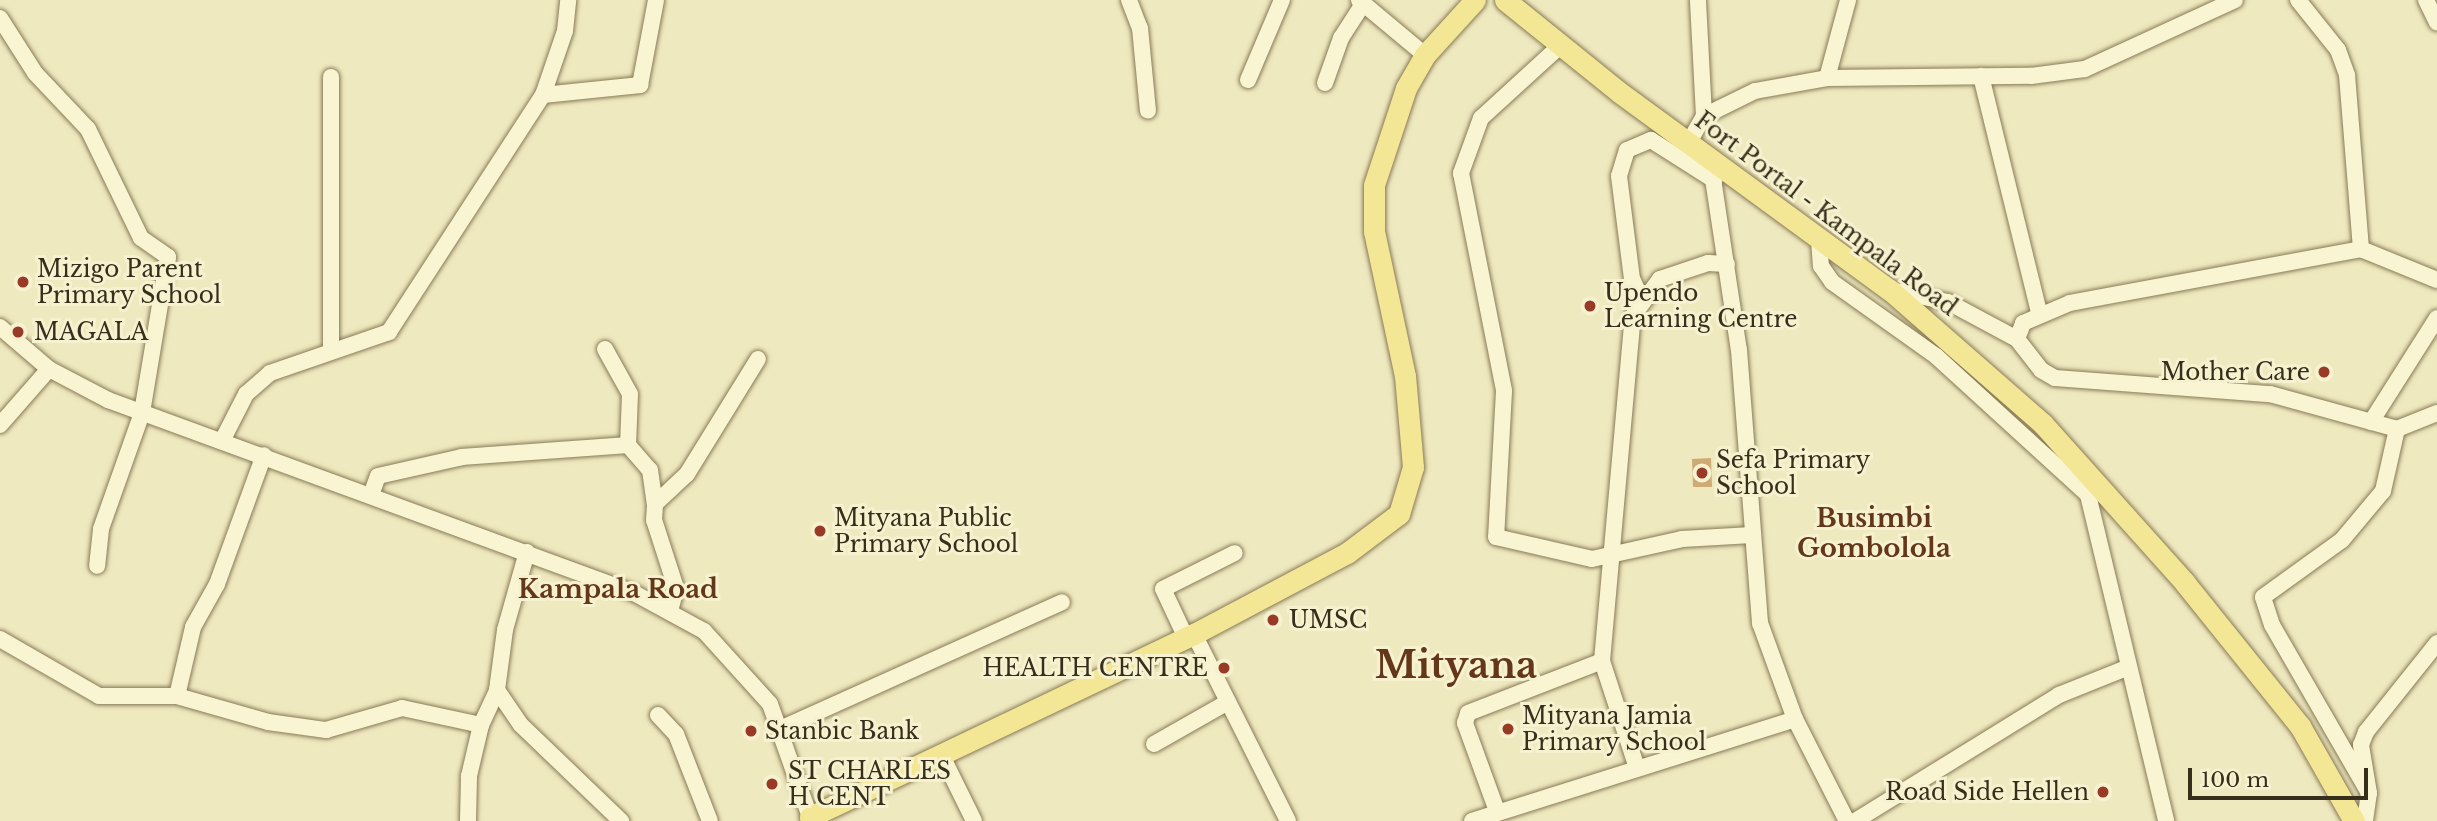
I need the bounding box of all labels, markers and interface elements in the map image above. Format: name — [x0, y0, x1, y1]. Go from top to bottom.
street label: Fort Portal - Kampala Road — [1689, 106, 1963, 322]
place label: Mizigo Parent Primary School — [37, 255, 222, 309]
marker: Mizigo Parent Primary School — [15, 274, 31, 290]
place label: Upendo Learning Centre — [1604, 279, 1798, 333]
marker: Upendo Learning Centre — [1582, 298, 1598, 314]
place label: MAGALA — [34, 318, 148, 346]
marker: MAGALA — [8, 322, 28, 342]
place label: Mother Care — [2160, 358, 2310, 386]
marker: Mother Care — [2316, 364, 2332, 380]
place label: Sefa Primary School — [1716, 446, 1871, 500]
marker: Sefa Primary School — [1694, 465, 1710, 481]
district label: Busimbi Gombolola — [1797, 503, 1951, 564]
place label: Mityana Public Primary School — [834, 504, 1019, 558]
marker: Mityana Public Primary School — [812, 523, 828, 539]
district label: Kampala Road — [518, 574, 718, 606]
place label: UMSC — [1289, 606, 1367, 634]
marker: UMSC — [1263, 610, 1283, 630]
district label: Mityana — [1375, 643, 1537, 687]
place label: HEALTH CENTRE — [983, 654, 1208, 682]
marker: HEALTH CENTRE — [1214, 658, 1234, 678]
place label: Mityana Jamia Primary School — [1522, 702, 1707, 756]
place label: Stanbic Bank — [765, 717, 919, 745]
marker: Mityana Jamia Primary School — [1500, 721, 1516, 737]
marker: Stanbic Bank — [743, 723, 759, 739]
scale bar — [2192, 754, 2372, 798]
place label: ST CHARLES H CENT — [788, 757, 952, 811]
text: 100 m — [2201, 767, 2269, 793]
marker: ST CHARLES H CENT — [762, 774, 782, 794]
place label: Road Side Hellen — [1885, 778, 2089, 806]
marker: Road Side Hellen — [2095, 784, 2111, 800]

